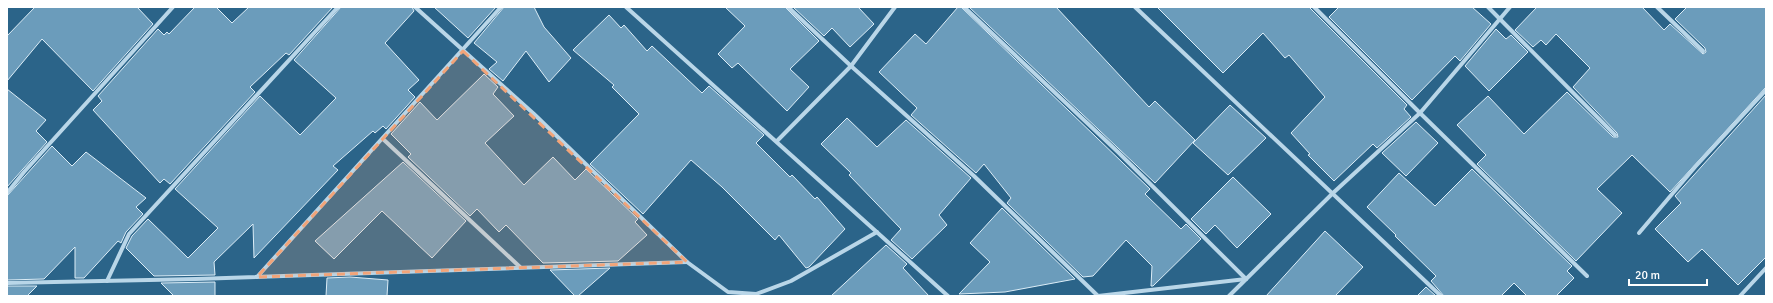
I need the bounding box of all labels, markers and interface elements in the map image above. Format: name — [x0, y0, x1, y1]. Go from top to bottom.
scale bar — [1629, 261, 1707, 287]
text: 20 m — [1635, 268, 1660, 283]

